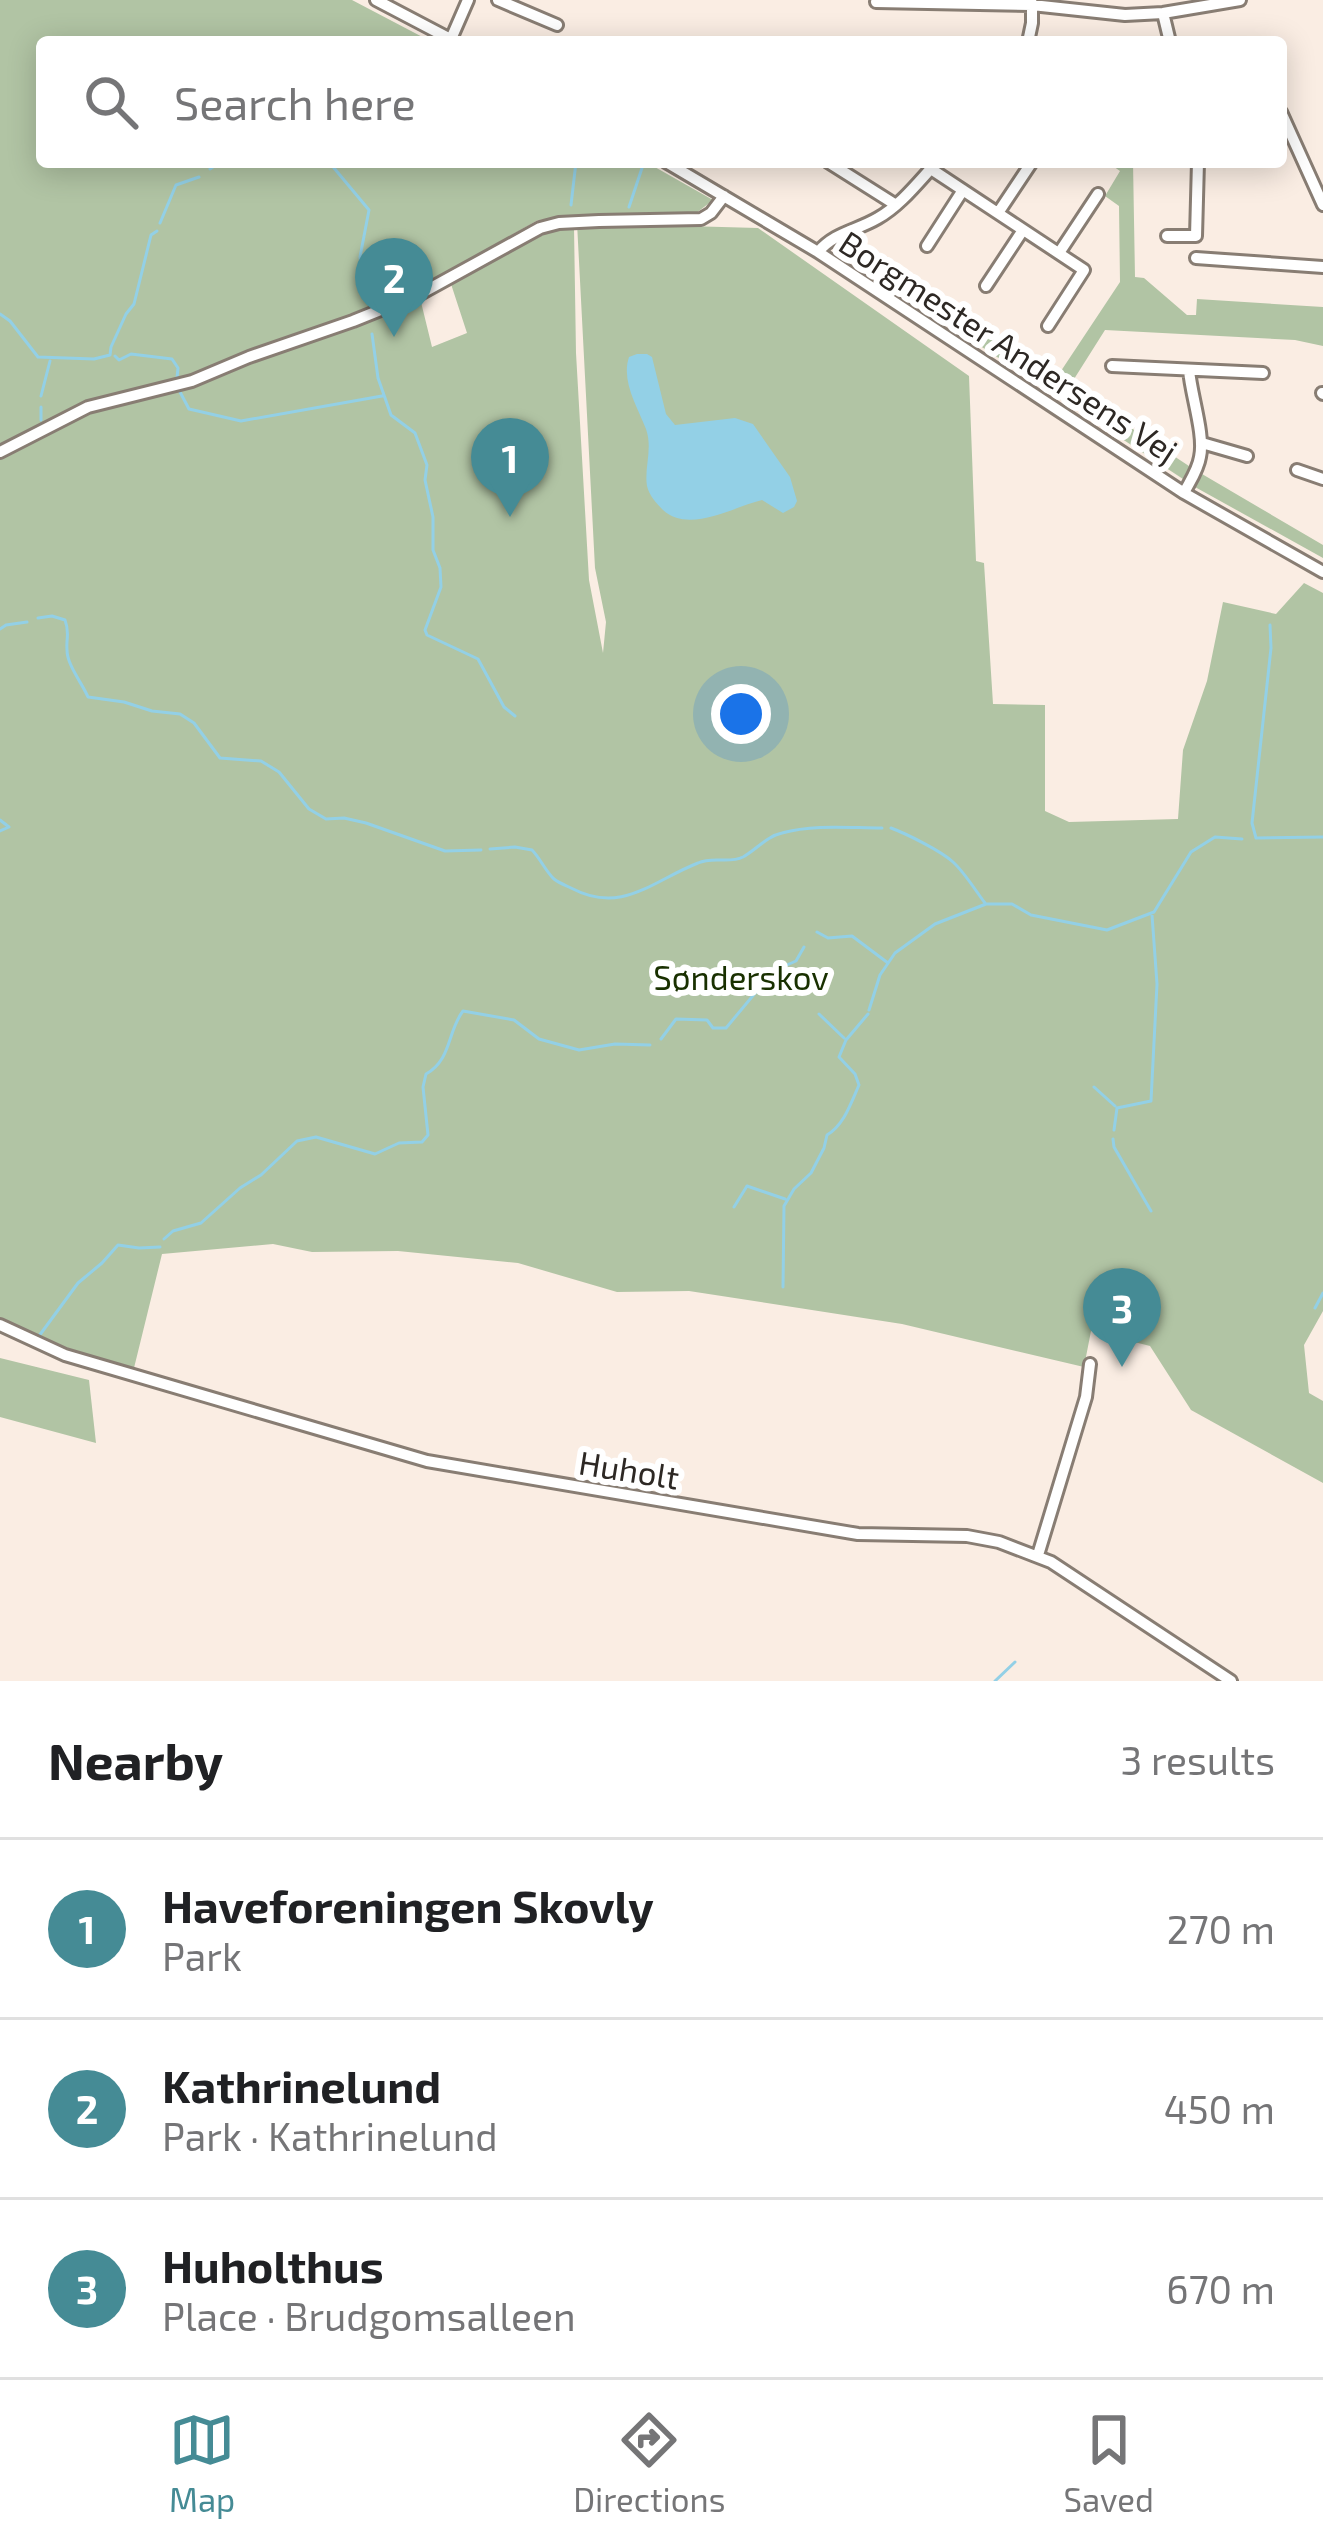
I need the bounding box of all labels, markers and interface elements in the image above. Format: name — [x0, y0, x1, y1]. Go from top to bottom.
search box — [36, 36, 1287, 168]
icon: search — [78, 69, 144, 135]
text: Search here — [174, 75, 416, 129]
street label: Borgmester Andersens Vej — [833, 222, 1185, 470]
pin: 2 — [355, 238, 433, 337]
pin: 1 — [471, 418, 549, 517]
your location — [711, 684, 771, 744]
park label: Sønderskov — [653, 957, 829, 997]
pin: 3 — [1083, 1268, 1161, 1367]
street label: Huholt — [576, 1441, 682, 1497]
text: Nearby — [48, 1729, 223, 1790]
text: 3 results — [1121, 1736, 1275, 1783]
text: Haveforeningen Skovly — [162, 1878, 654, 1932]
text: 1 — [79, 1905, 95, 1952]
text: 270 m — [1167, 1905, 1275, 1952]
text: Park — [162, 1932, 242, 1979]
text: Kathrinelund — [162, 2058, 441, 2112]
text: 2 — [76, 2085, 98, 2132]
text: 450 m — [1164, 2085, 1275, 2132]
text: Park · Kathrinelund — [162, 2112, 498, 2159]
text: Huholthus — [162, 2238, 384, 2292]
text: 3 — [76, 2265, 98, 2312]
text: 670 m — [1166, 2265, 1275, 2312]
text: Place · Brudgomsalleen — [162, 2292, 576, 2339]
tab: Map — [169, 2407, 235, 2519]
tab: Directions — [573, 2407, 725, 2519]
tab: Saved — [1063, 2407, 1154, 2519]

